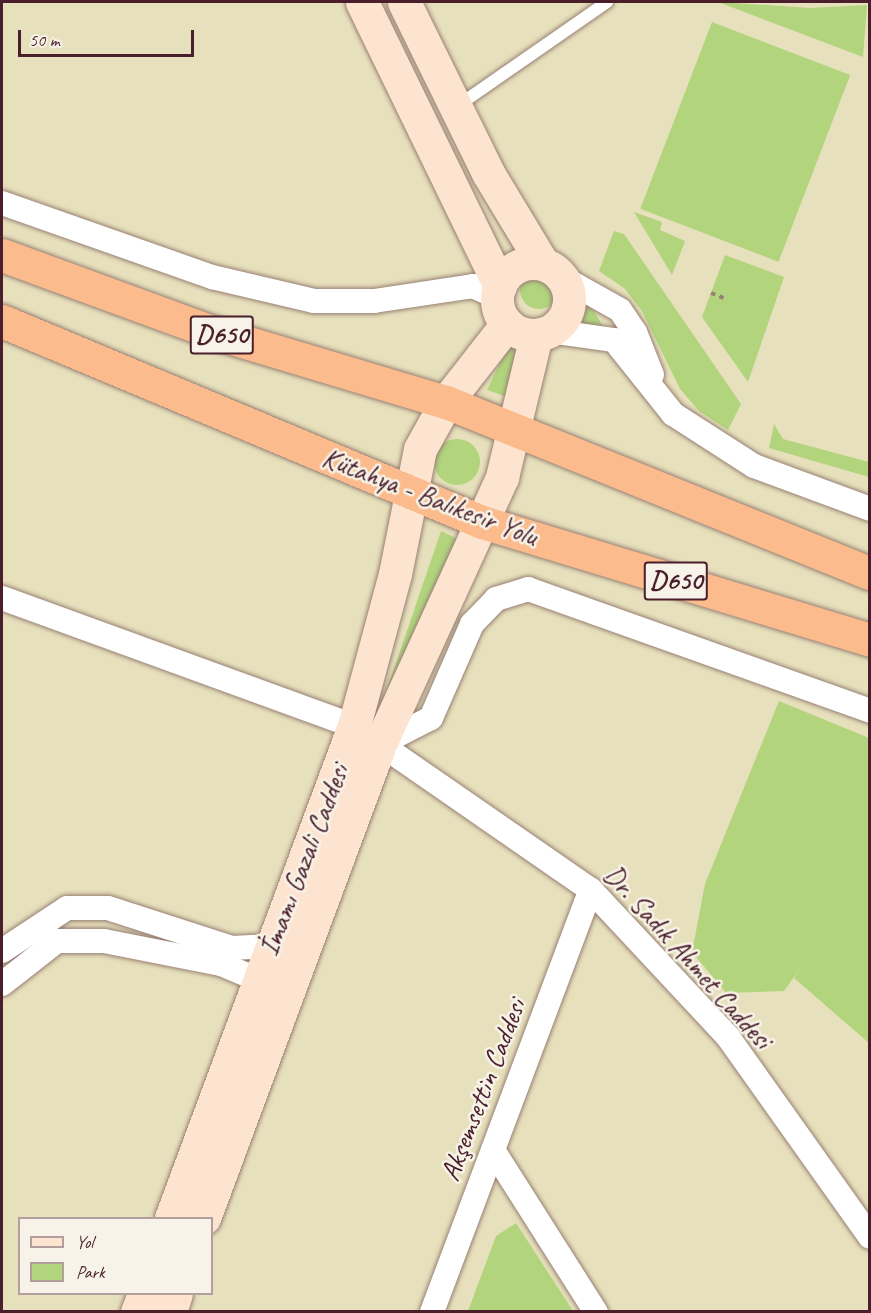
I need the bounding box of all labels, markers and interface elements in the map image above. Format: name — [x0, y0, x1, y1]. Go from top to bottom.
scale bar — [21, 18, 196, 56]
text: 50 m — [29, 29, 60, 51]
road number: D650 — [189, 311, 255, 359]
street label: Kütahya - Balıkesir Yolu — [318, 441, 542, 553]
road number: D650 — [643, 557, 709, 605]
street label: İmamı Gazali Caddesi — [252, 760, 356, 960]
street label: Dr. Sadık Ahmet Caddesi — [596, 857, 780, 1057]
street label: Akşemsettin Caddesi — [433, 994, 533, 1186]
legend — [18, 1217, 213, 1295]
text: Yol — [76, 1231, 93, 1253]
text: Park — [76, 1261, 105, 1283]

